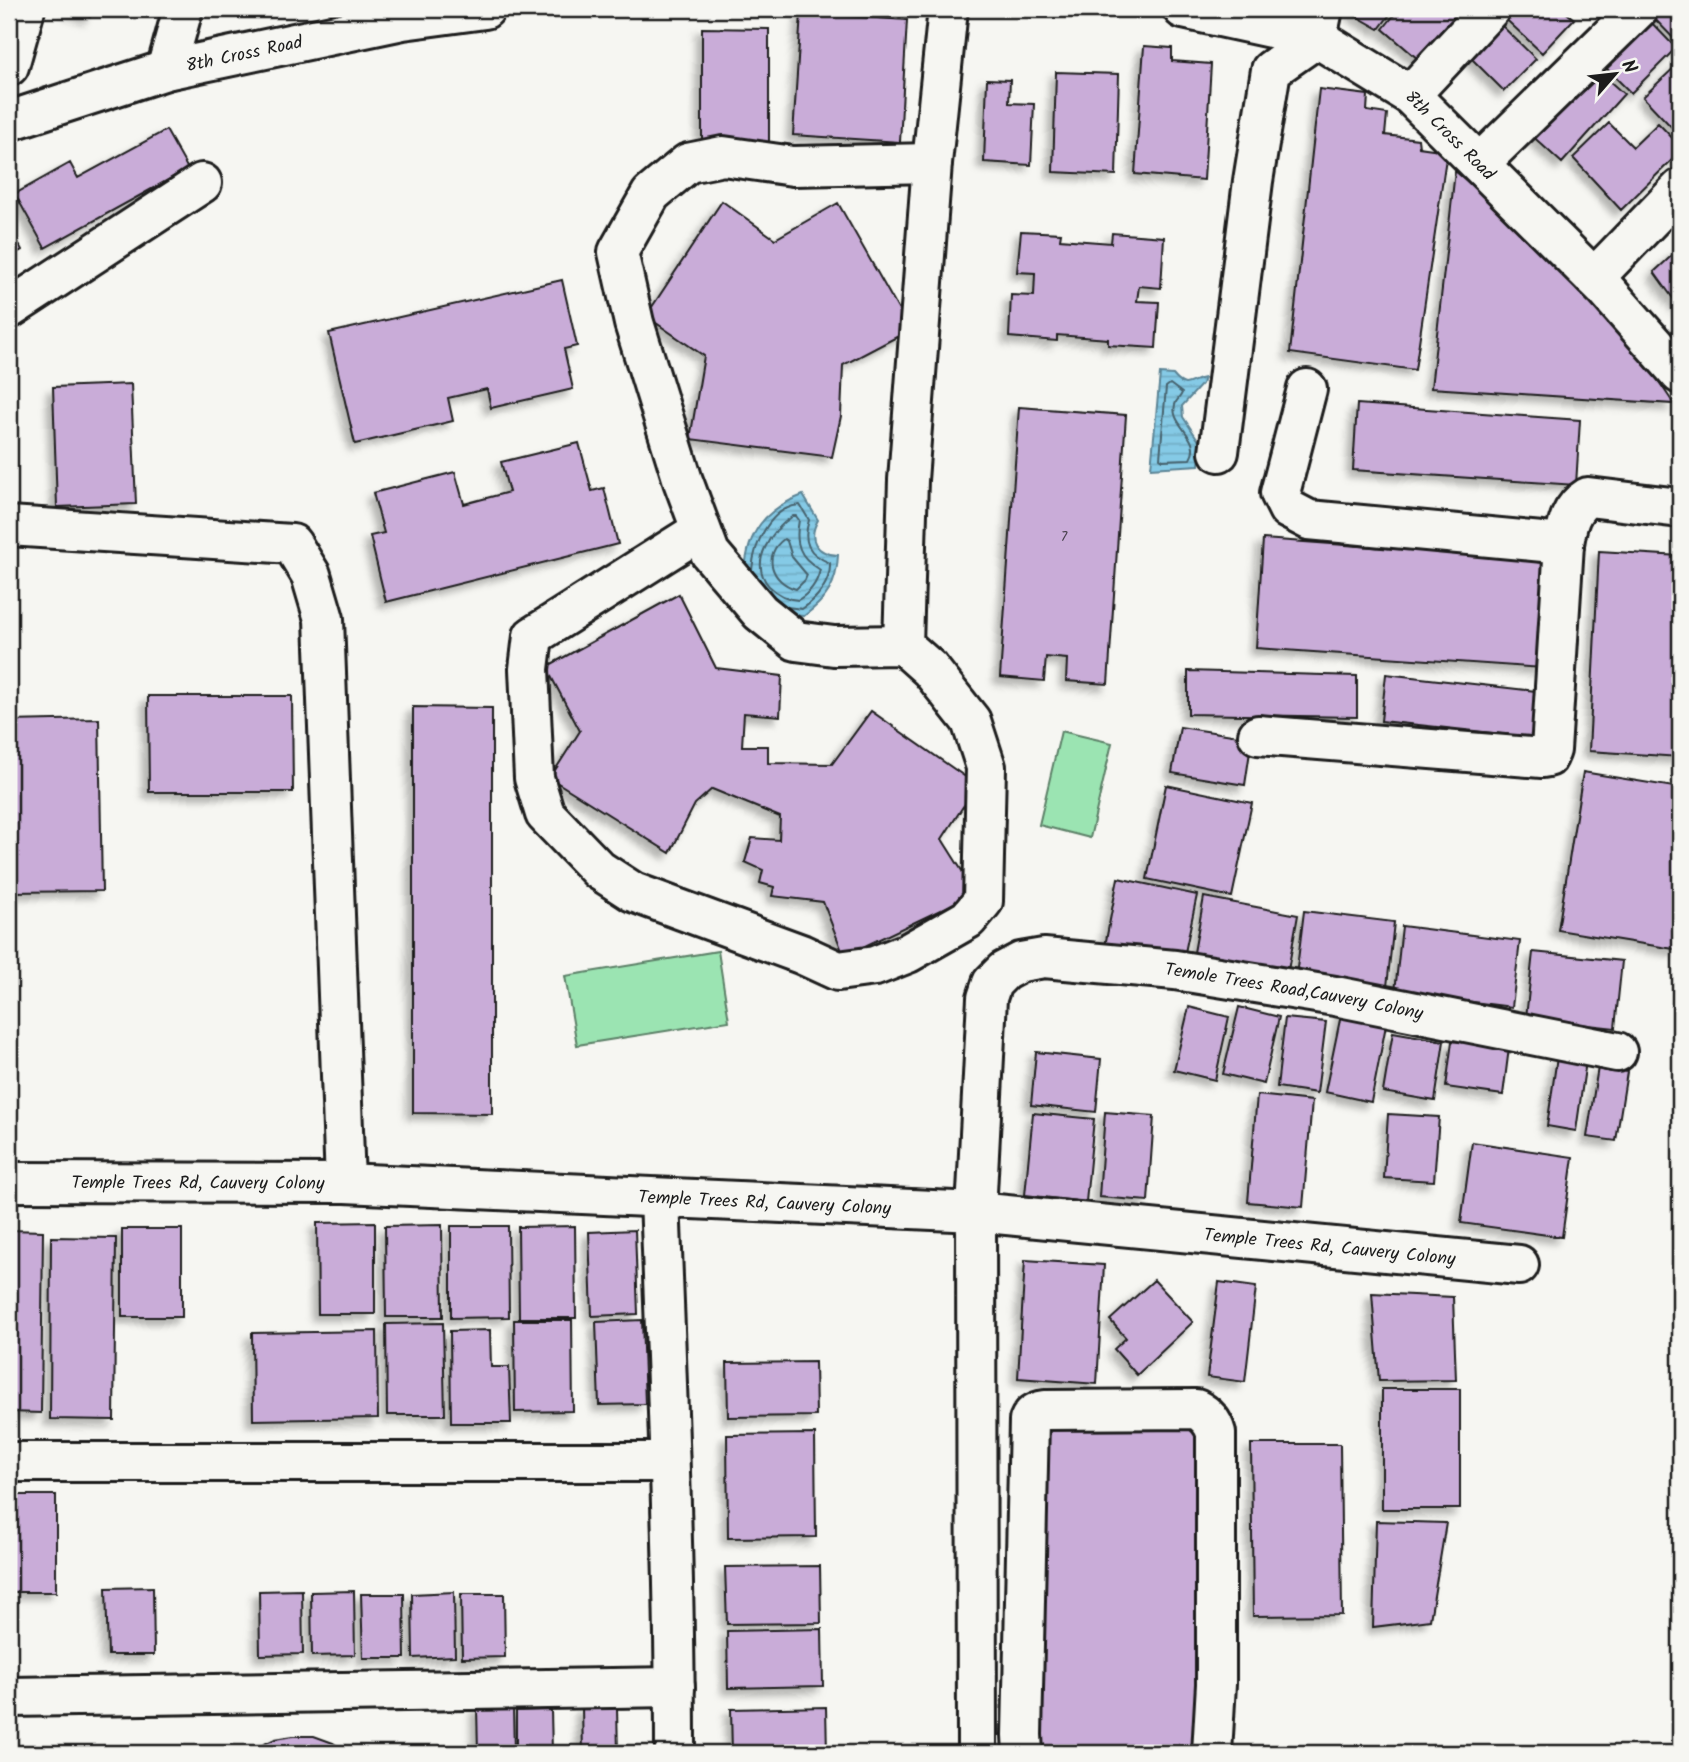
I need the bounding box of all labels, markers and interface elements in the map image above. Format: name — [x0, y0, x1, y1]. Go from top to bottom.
street label: 8th Cross Road — [184, 28, 306, 81]
north arrow — [1580, 38, 1650, 108]
text: N — [1612, 55, 1644, 79]
street label: 8th Cross Road — [1397, 84, 1502, 189]
house number: 7 — [1061, 526, 1068, 548]
street label: Temole Trees Road,Cauvery Colony — [1163, 956, 1426, 1029]
street label: Temple Trees Rd, Cauvery Colony — [72, 1169, 325, 1199]
street label: Temple Trees Rd, Cauvery Colony — [638, 1183, 892, 1224]
street label: Temple Trees Rd, Cauvery Colony — [1202, 1221, 1457, 1275]

